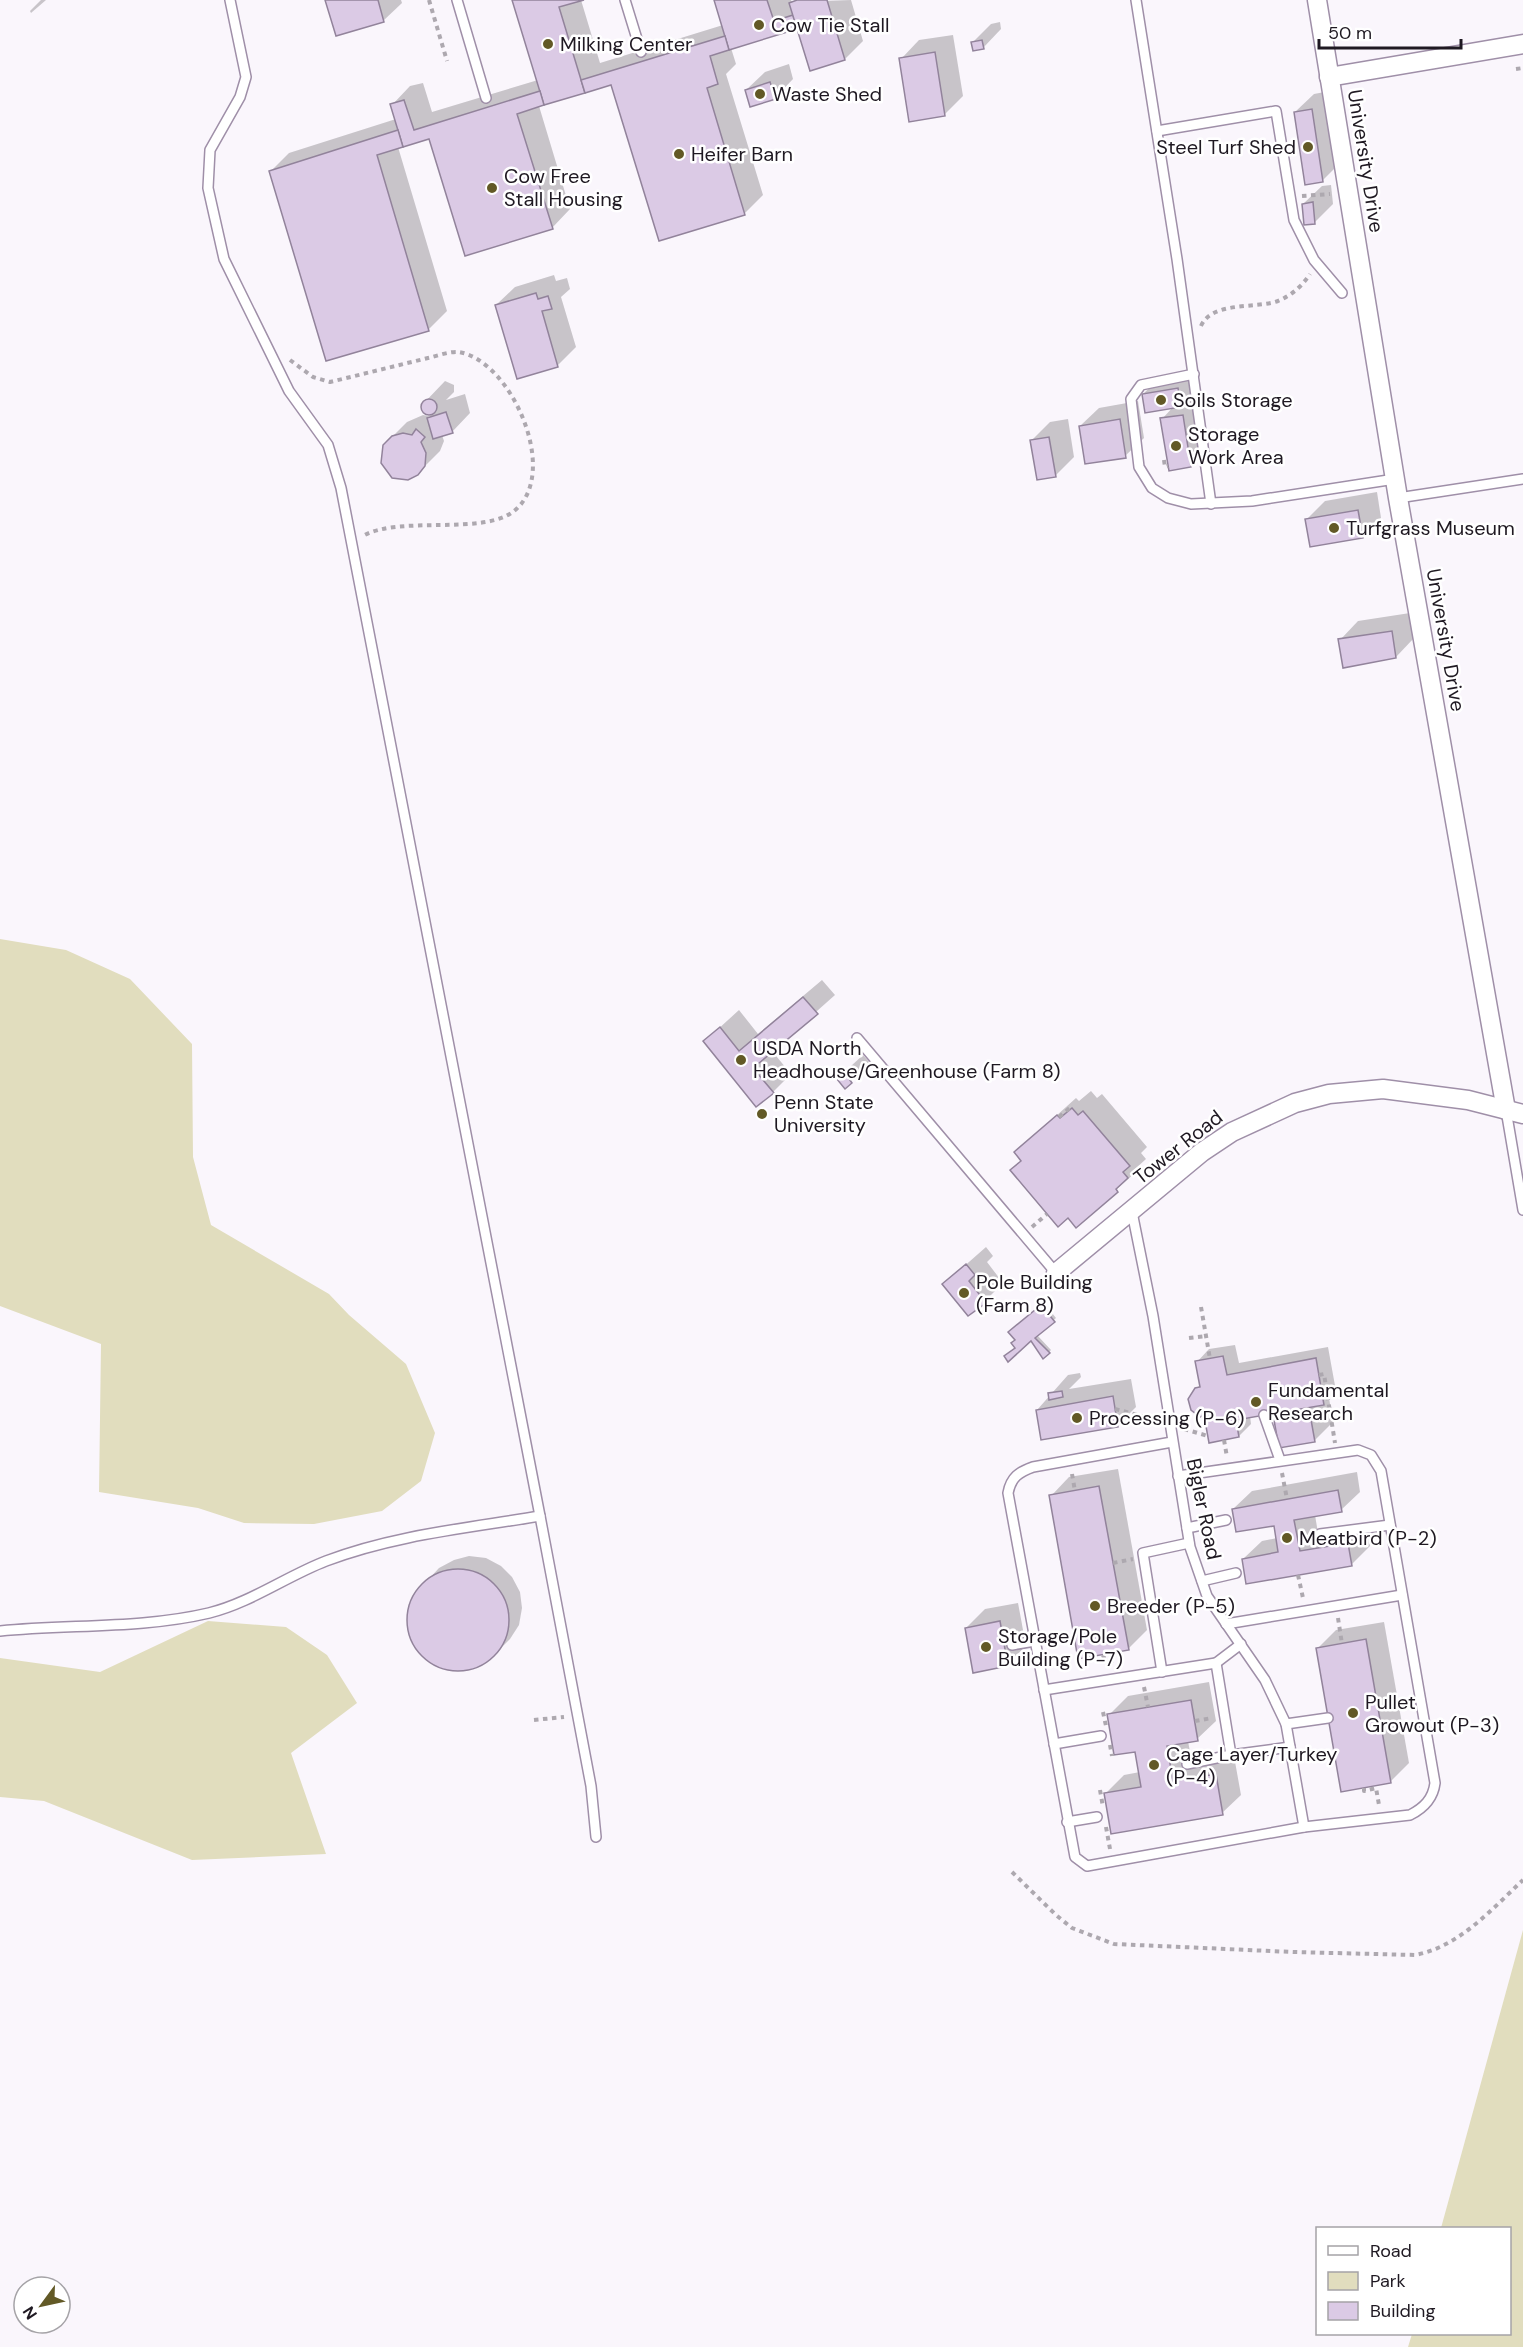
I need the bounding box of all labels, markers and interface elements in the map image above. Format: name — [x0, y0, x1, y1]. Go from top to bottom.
place label: Cow Tie Stall — [771, 12, 889, 38]
scale bar — [1319, 12, 1462, 50]
marker: Cow Tie Stall — [752, 18, 766, 32]
text: 50 m — [1328, 21, 1372, 45]
place label: Milking Center — [560, 31, 692, 57]
marker: Milking Center — [541, 37, 555, 51]
place label: Waste Shed — [772, 81, 882, 107]
marker: Waste Shed — [753, 87, 767, 101]
street label: University Drive — [1342, 88, 1390, 234]
place label: Steel Turf Shed — [1156, 134, 1296, 160]
marker: Steel Turf Shed — [1301, 140, 1315, 154]
place label: Heifer Barn — [691, 141, 793, 167]
marker: Heifer Barn — [672, 147, 686, 161]
place label: Cow Free Stall Housing — [504, 163, 623, 212]
marker: Cow Free Stall Housing — [485, 181, 499, 195]
place label: Soils Storage — [1173, 387, 1293, 413]
marker: Soils Storage — [1154, 393, 1168, 407]
place label: Storage Work Area — [1188, 421, 1284, 470]
marker: Storage Work Area — [1169, 439, 1183, 453]
place label: Turfgrass Museum — [1346, 515, 1515, 541]
marker: Turfgrass Museum — [1327, 521, 1341, 535]
street label: University Drive — [1421, 567, 1471, 713]
place label: USDA North Headhouse/Greenhouse (Farm 8) — [753, 1035, 1060, 1084]
marker: USDA North Headhouse/Greenhouse (Farm 8) — [734, 1053, 748, 1067]
place label: Penn State University — [774, 1089, 874, 1138]
street label: Tower Road — [1128, 1104, 1228, 1190]
marker: Penn State University — [755, 1107, 769, 1121]
place label: Pole Building (Farm 8) — [976, 1269, 1093, 1318]
marker: Pole Building (Farm 8) — [957, 1286, 971, 1300]
place label: Fundamental Research — [1268, 1377, 1389, 1426]
marker: Fundamental Research — [1249, 1395, 1263, 1409]
place label: Processing (P-6) — [1089, 1405, 1244, 1431]
marker: Processing (P-6) — [1070, 1411, 1084, 1425]
street label: Bigler Road — [1181, 1456, 1227, 1562]
place label: Meatbird (P-2) — [1299, 1525, 1437, 1551]
marker: Meatbird (P-2) — [1280, 1531, 1294, 1545]
place label: Breeder (P-5) — [1107, 1593, 1235, 1619]
marker: Breeder (P-5) — [1088, 1599, 1102, 1613]
place label: Storage/Pole Building (P-7) — [998, 1623, 1123, 1672]
marker: Storage/Pole Building (P-7) — [979, 1640, 993, 1654]
place label: Pullet Growout (P-3) — [1365, 1689, 1499, 1738]
marker: Pullet Growout (P-3) — [1346, 1706, 1360, 1720]
place label: Cage Layer/Turkey (P-4) — [1166, 1741, 1337, 1790]
marker: Cage Layer/Turkey (P-4) — [1147, 1758, 1161, 1772]
legend — [1316, 2227, 1511, 2335]
text: Road — [1370, 2239, 1412, 2263]
text: Park — [1370, 2269, 1406, 2293]
north arrow — [12, 2275, 72, 2335]
text: Building — [1370, 2299, 1435, 2323]
text: N — [18, 2302, 42, 2324]

